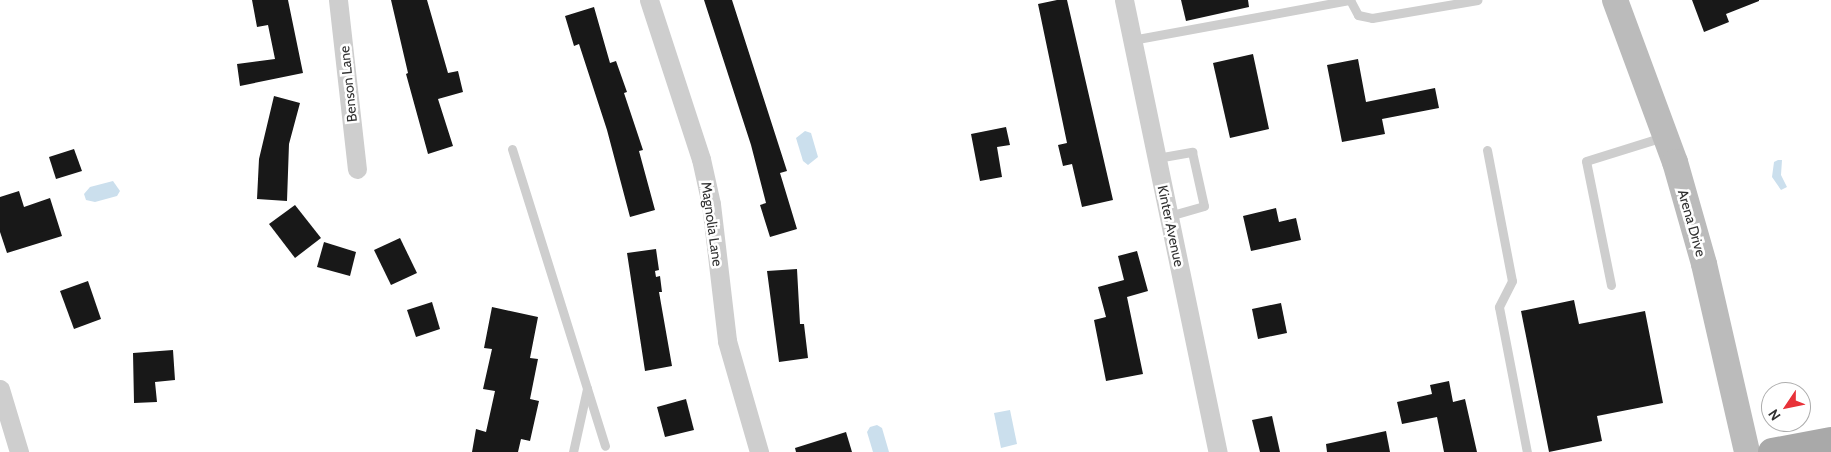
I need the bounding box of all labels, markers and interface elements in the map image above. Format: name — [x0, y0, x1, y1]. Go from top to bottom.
street label: Benson Lane — [336, 45, 360, 123]
street label: Magnolia Lane — [698, 181, 726, 267]
street label: Kinter Avenue — [1154, 184, 1188, 268]
street label: Arena Drive — [1674, 187, 1710, 259]
north arrow — [1761, 382, 1811, 432]
text: N — [1764, 406, 1785, 424]

